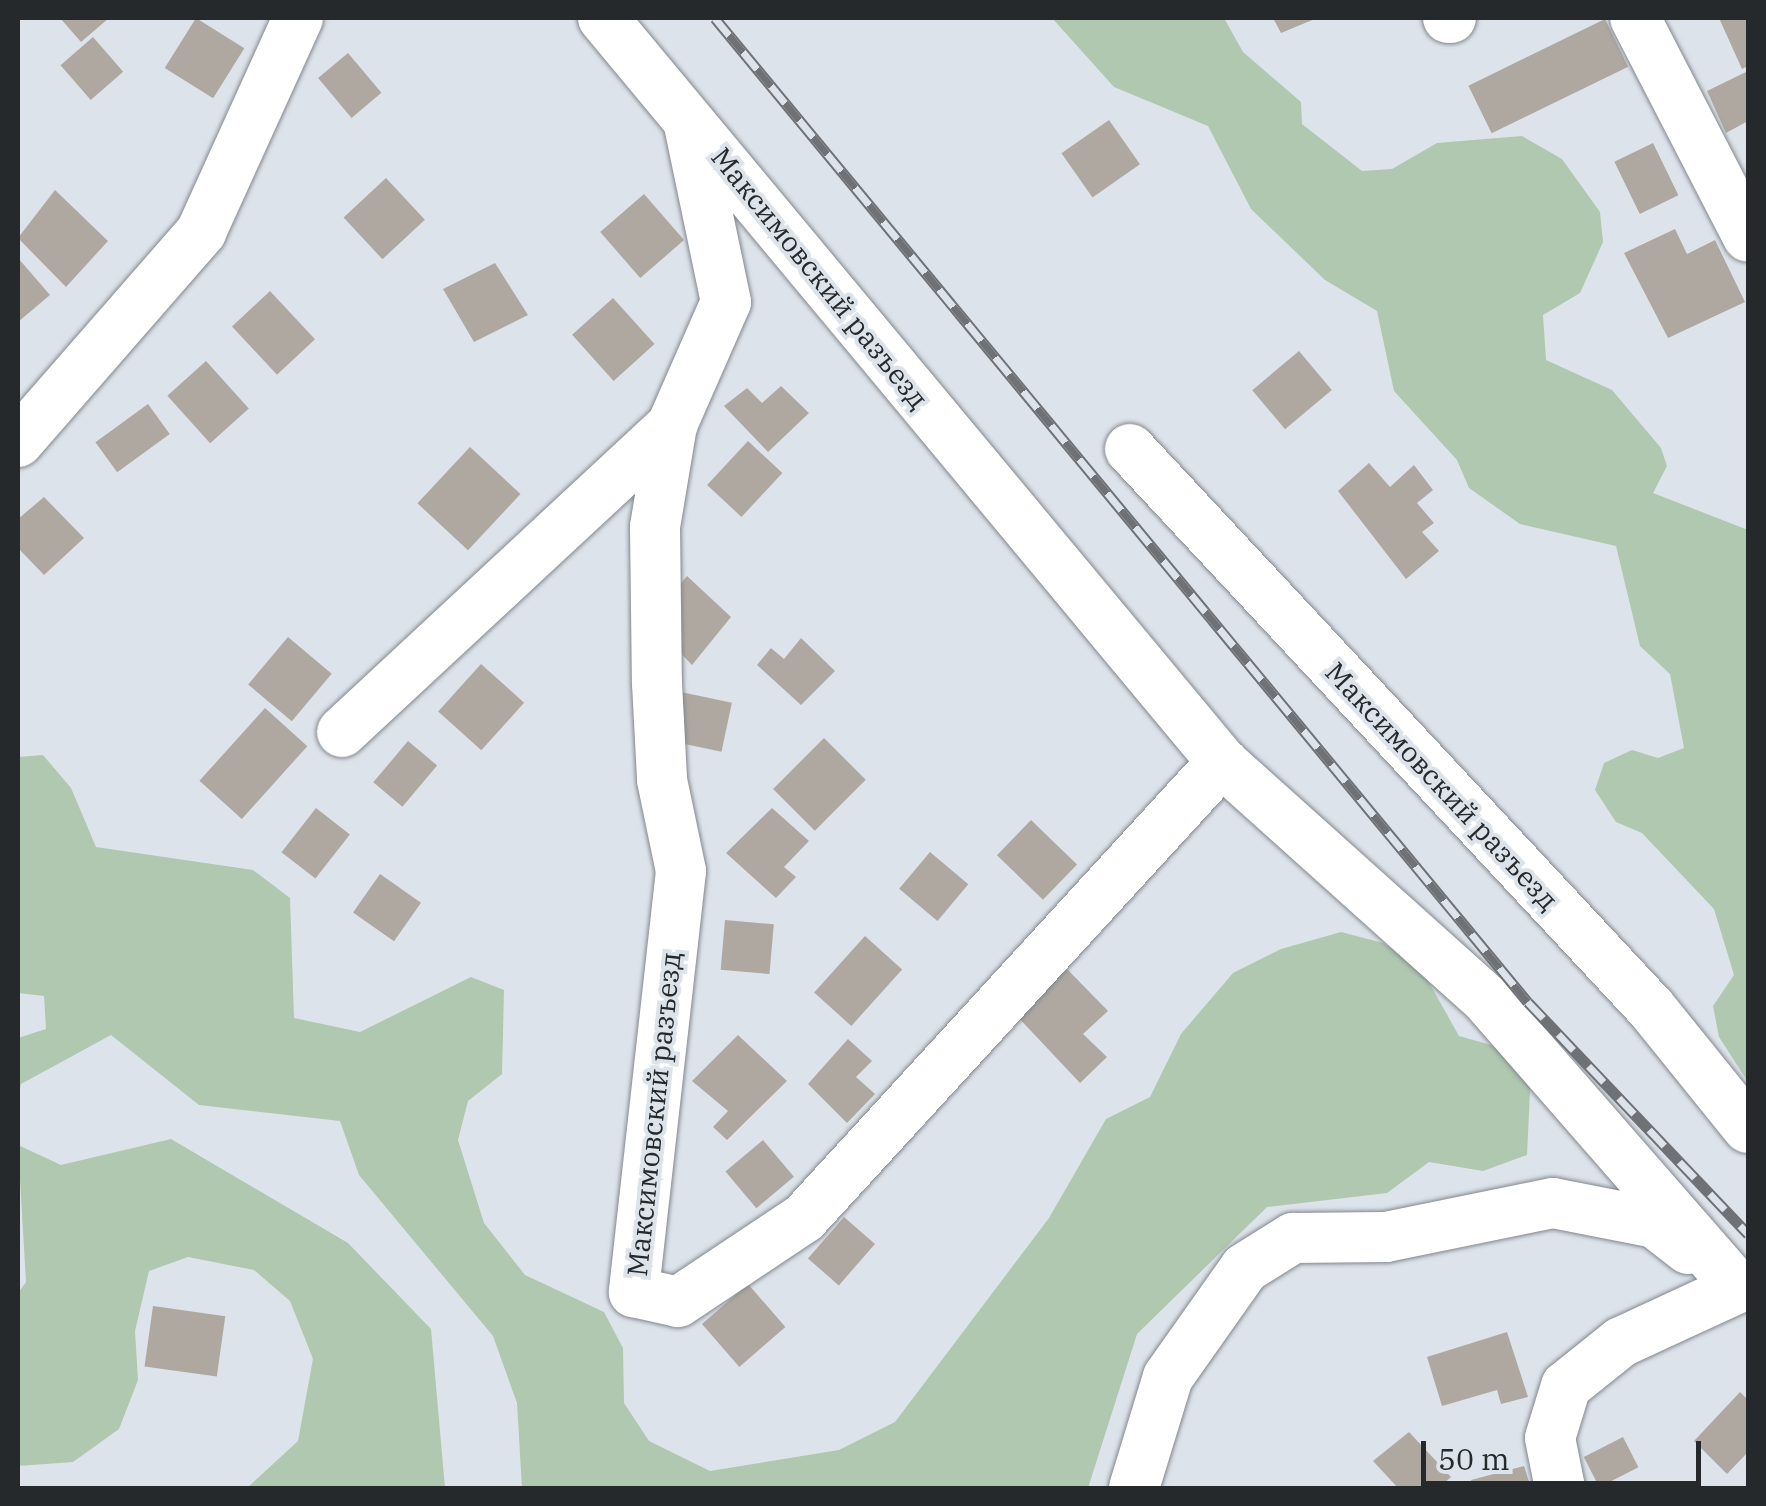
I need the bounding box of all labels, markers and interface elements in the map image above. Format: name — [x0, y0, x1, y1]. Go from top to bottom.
street label: Максимовский разъезд — [704, 141, 936, 415]
street label: Максимовский разъезд — [1319, 655, 1565, 917]
street label: Максимовский разъезд — [620, 950, 688, 1278]
scale bar — [1426, 1421, 1706, 1483]
text: 50 m — [1438, 1439, 1510, 1478]

